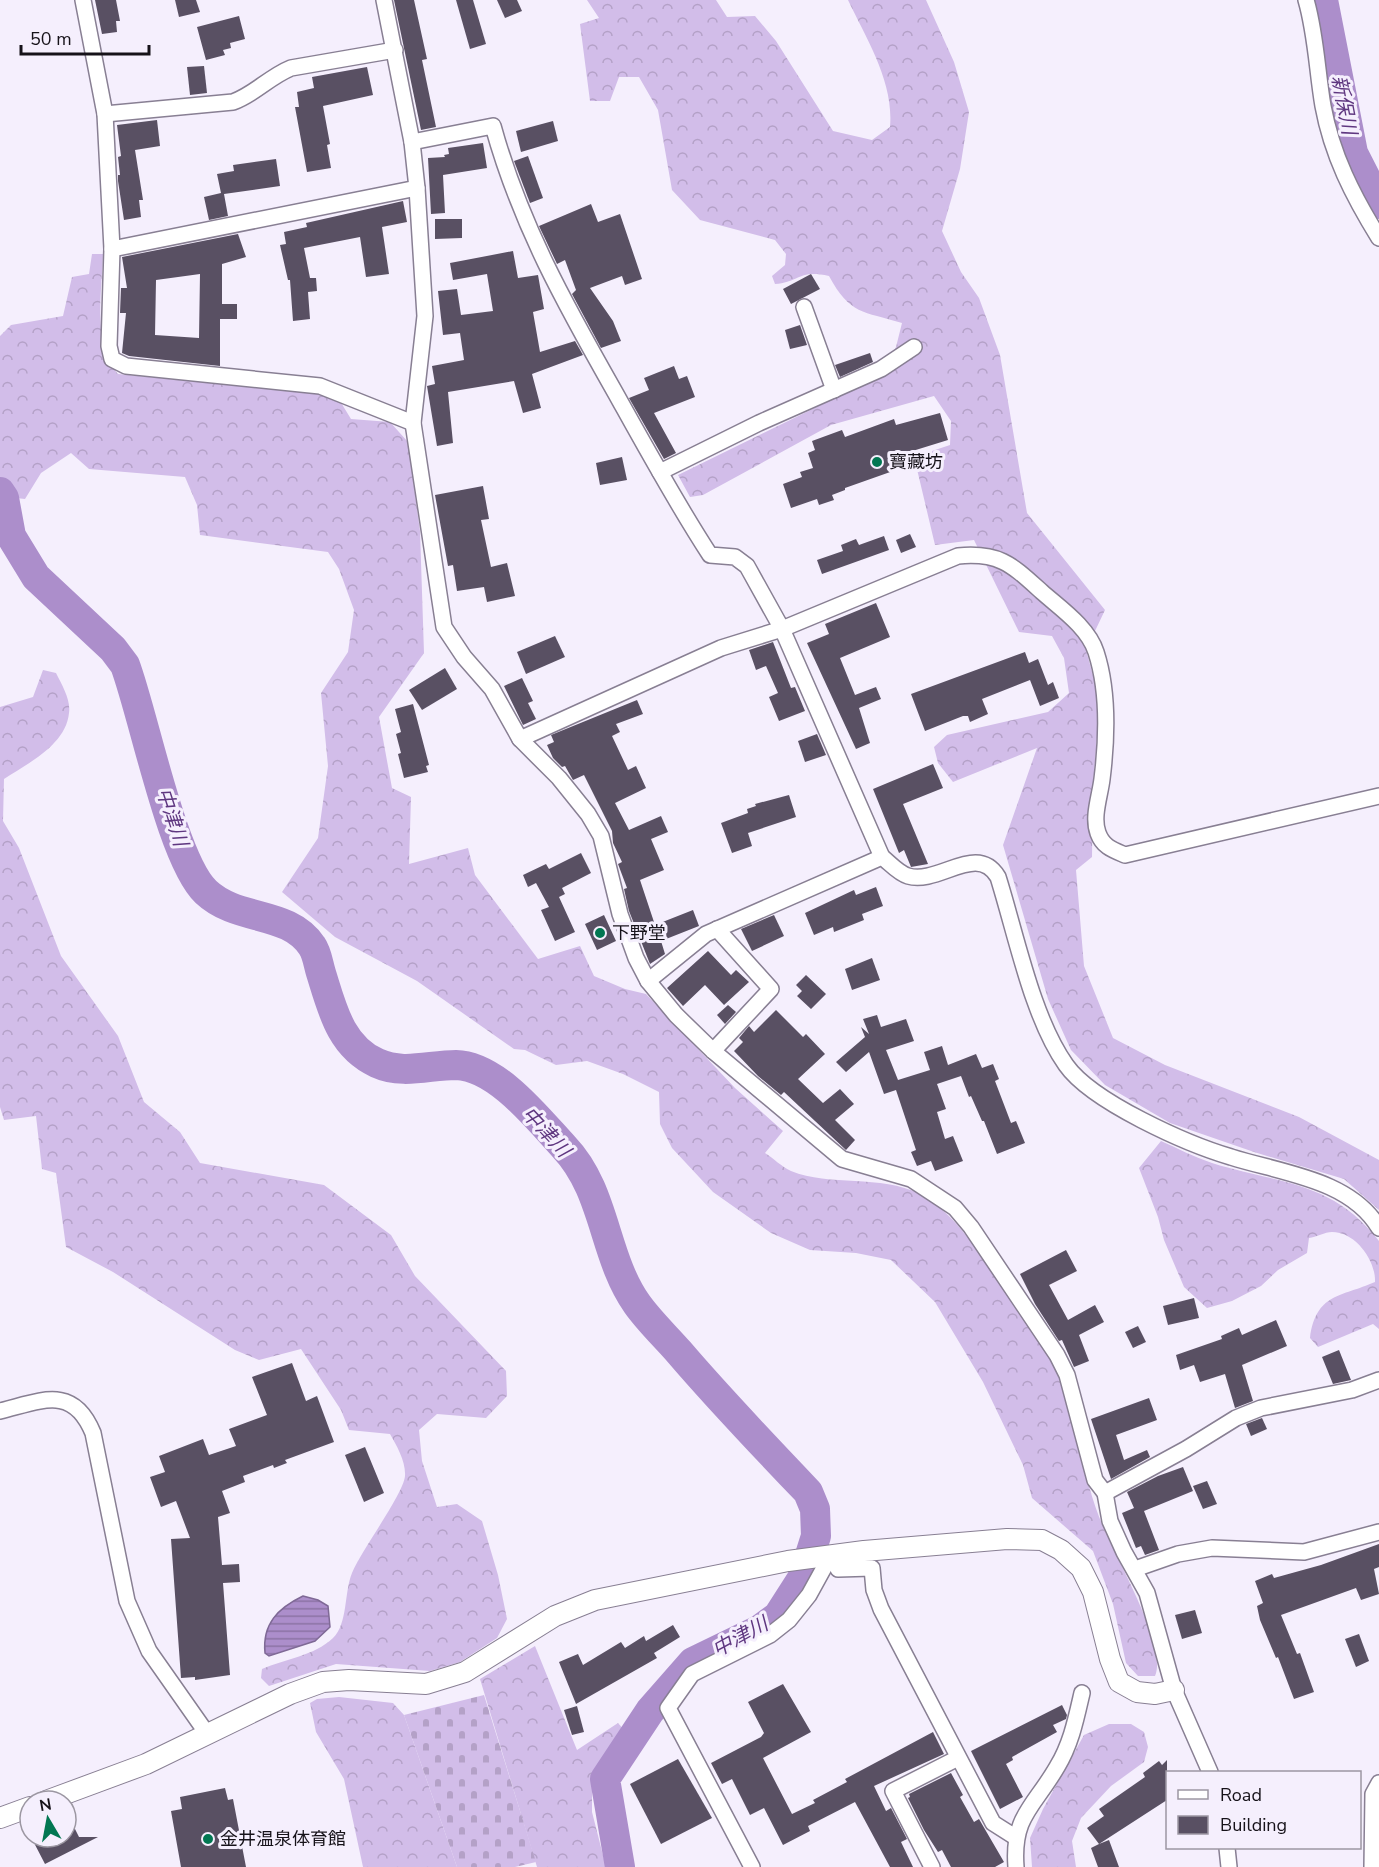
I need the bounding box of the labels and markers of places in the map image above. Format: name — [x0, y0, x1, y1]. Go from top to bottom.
place label: 寶藏坊 — [889, 450, 943, 474]
marker: 寶藏坊 — [870, 455, 884, 469]
place label: 下野堂 — [612, 921, 666, 945]
marker: 下野堂 — [593, 926, 607, 940]
place label: 金井温泉体育館 — [220, 1827, 346, 1851]
marker: 金井温泉体育館 — [201, 1832, 215, 1846]

